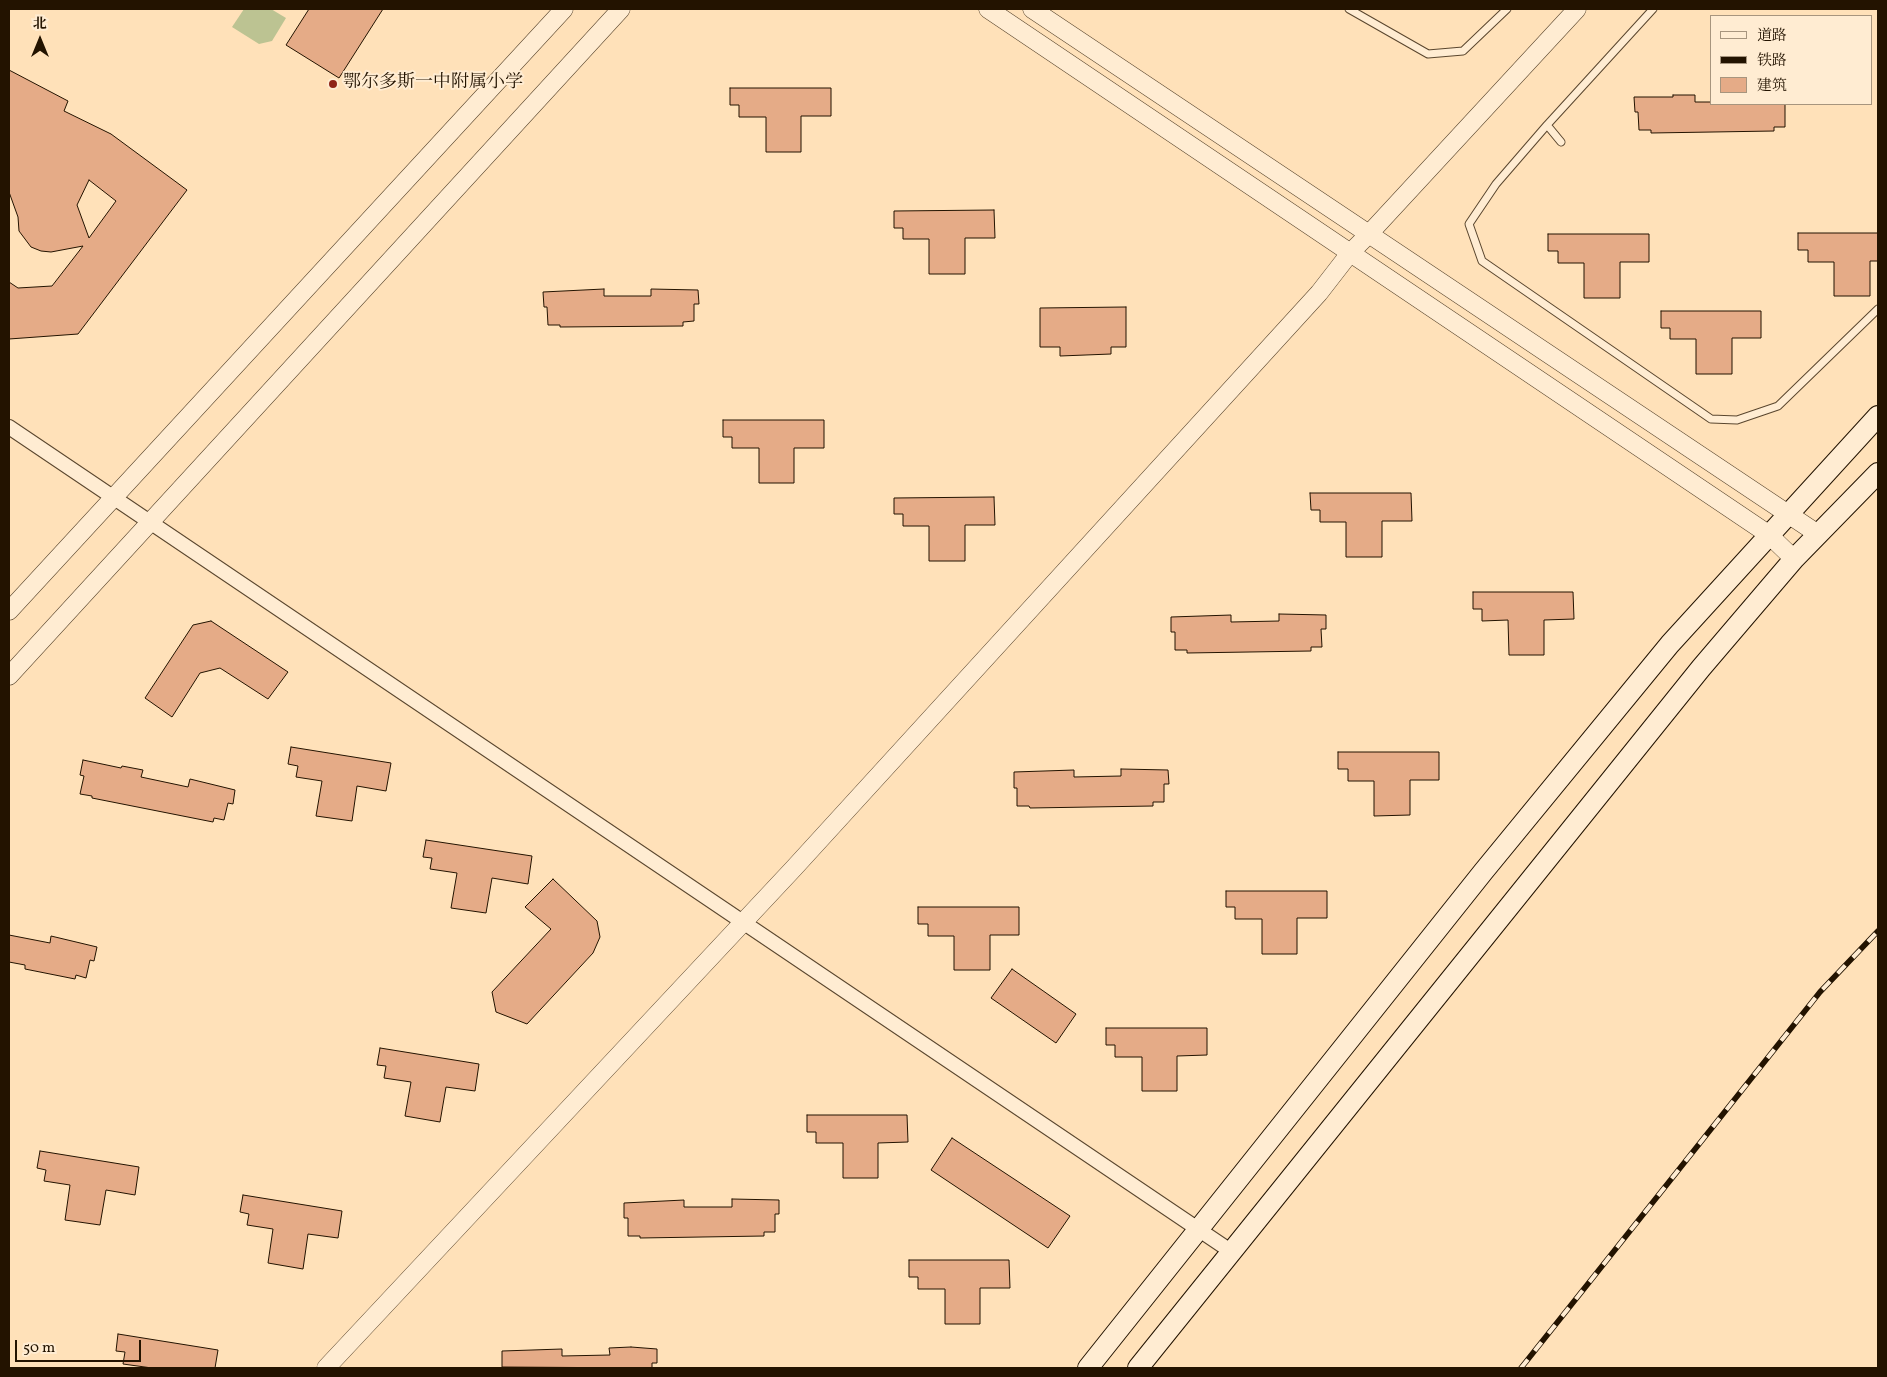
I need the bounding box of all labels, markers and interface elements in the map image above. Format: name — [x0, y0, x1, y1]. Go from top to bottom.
north arrow — [15, 15, 65, 65]
text: 北 — [33, 15, 47, 34]
legend — [1710, 15, 1872, 105]
text: 道路 — [1757, 26, 1787, 47]
text: 铁路 — [1757, 51, 1787, 72]
place label: 鄂尔多斯一中附属小学 — [343, 73, 523, 95]
text: 建筑 — [1757, 76, 1787, 97]
marker: 鄂尔多斯一中附属小学 — [327, 78, 339, 90]
scale bar — [18, 1330, 144, 1362]
text: 50 m — [23, 1338, 55, 1359]

